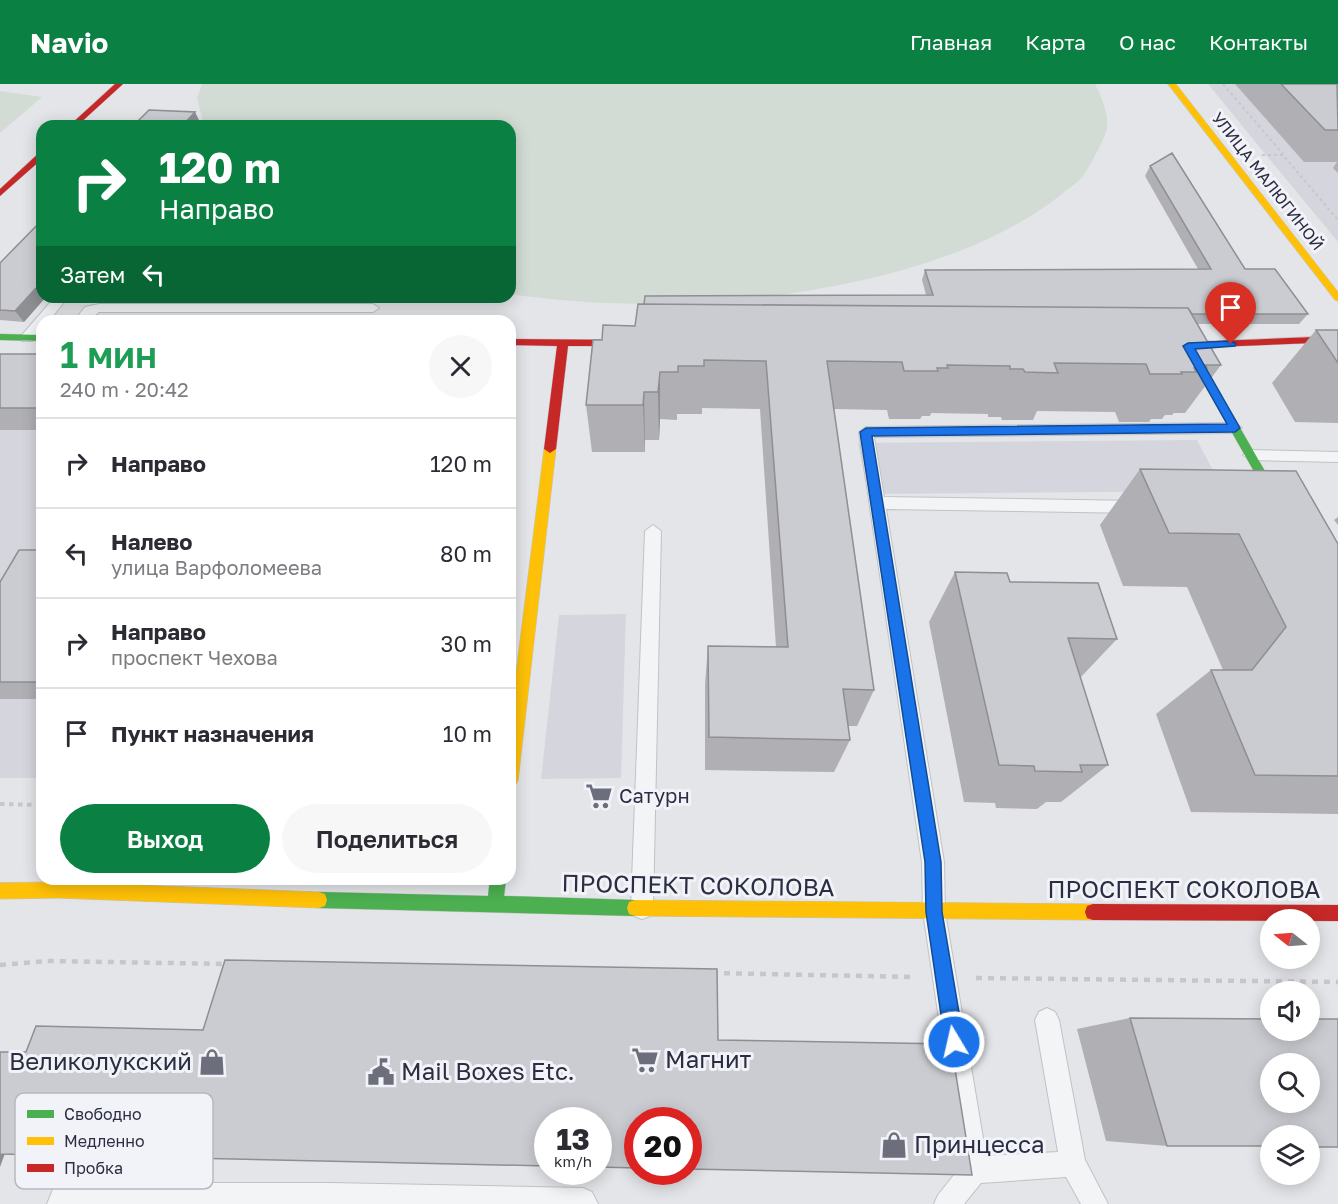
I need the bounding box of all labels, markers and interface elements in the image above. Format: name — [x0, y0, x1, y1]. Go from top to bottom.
text: Navio — [30, 26, 108, 59]
text: Главная — [910, 29, 992, 55]
text: Карта — [1025, 29, 1086, 55]
text: О нас — [1119, 29, 1176, 55]
text: Контакты — [1209, 29, 1308, 55]
street label: УЛИЦА МАЛЮГИНОЙ — [1208, 108, 1328, 254]
text: 120 m — [159, 142, 281, 192]
icon: right — [60, 144, 138, 222]
text: Направо — [159, 193, 274, 225]
icon: left — [137, 258, 170, 291]
text: Затем — [60, 261, 125, 288]
pin — [1205, 282, 1256, 344]
icon: arrive — [1214, 291, 1247, 324]
text: 1 мин — [60, 333, 157, 376]
button: close — [429, 335, 492, 398]
text: 240 m · 20:42 — [60, 377, 189, 401]
icon: right — [60, 447, 93, 480]
text: Направо — [111, 450, 206, 477]
text: 120 m — [430, 450, 492, 477]
text: Налево — [111, 528, 193, 555]
icon: left — [60, 537, 93, 570]
text: 80 m — [440, 540, 492, 567]
text: улица Варфоломеева — [111, 555, 322, 579]
text: Направо — [111, 618, 206, 645]
icon: right — [60, 627, 93, 660]
text: 30 m — [441, 630, 492, 657]
text: проспект Чехова — [111, 645, 278, 669]
icon: arrive — [60, 717, 93, 750]
text: Пункт назначения — [111, 720, 314, 747]
text: 10 m — [443, 720, 492, 747]
supermarket icon: Сатурн — [584, 781, 614, 811]
place label: Сатурн — [619, 783, 690, 807]
button: Выход — [60, 804, 270, 873]
button: Поделиться — [282, 804, 492, 873]
street label: ПРОСПЕКТ СОКОЛОВА — [561, 868, 835, 901]
street label: ПРОСПЕКТ СОКОЛОВА — [1048, 874, 1320, 903]
north arrow — [1260, 909, 1320, 969]
map controls — [1260, 909, 1320, 1185]
button: sound — [1260, 981, 1320, 1041]
position arrow — [922, 1010, 986, 1074]
place label: Магнит — [665, 1044, 752, 1073]
supermarket icon: Магнит — [630, 1045, 660, 1075]
place label: Великолукский — [9, 1046, 192, 1075]
shop icon: Великолукский — [197, 1047, 227, 1077]
button: search — [1260, 1053, 1320, 1113]
place label: Mail Boxes Etc. — [401, 1056, 575, 1085]
public building icon: Mail Boxes Etc. — [366, 1057, 396, 1087]
legend — [15, 1093, 213, 1189]
text: Свободно — [64, 1104, 142, 1124]
speed limit sign: 20 — [624, 1107, 702, 1185]
text: 13 — [556, 1121, 590, 1157]
button: layers — [1260, 1125, 1320, 1185]
place label: Принцесса — [914, 1129, 1045, 1158]
shop icon: Принцесса — [879, 1130, 909, 1160]
text: Медленно — [64, 1131, 145, 1151]
text: km/h — [554, 1152, 592, 1170]
text: Пробка — [64, 1158, 123, 1178]

